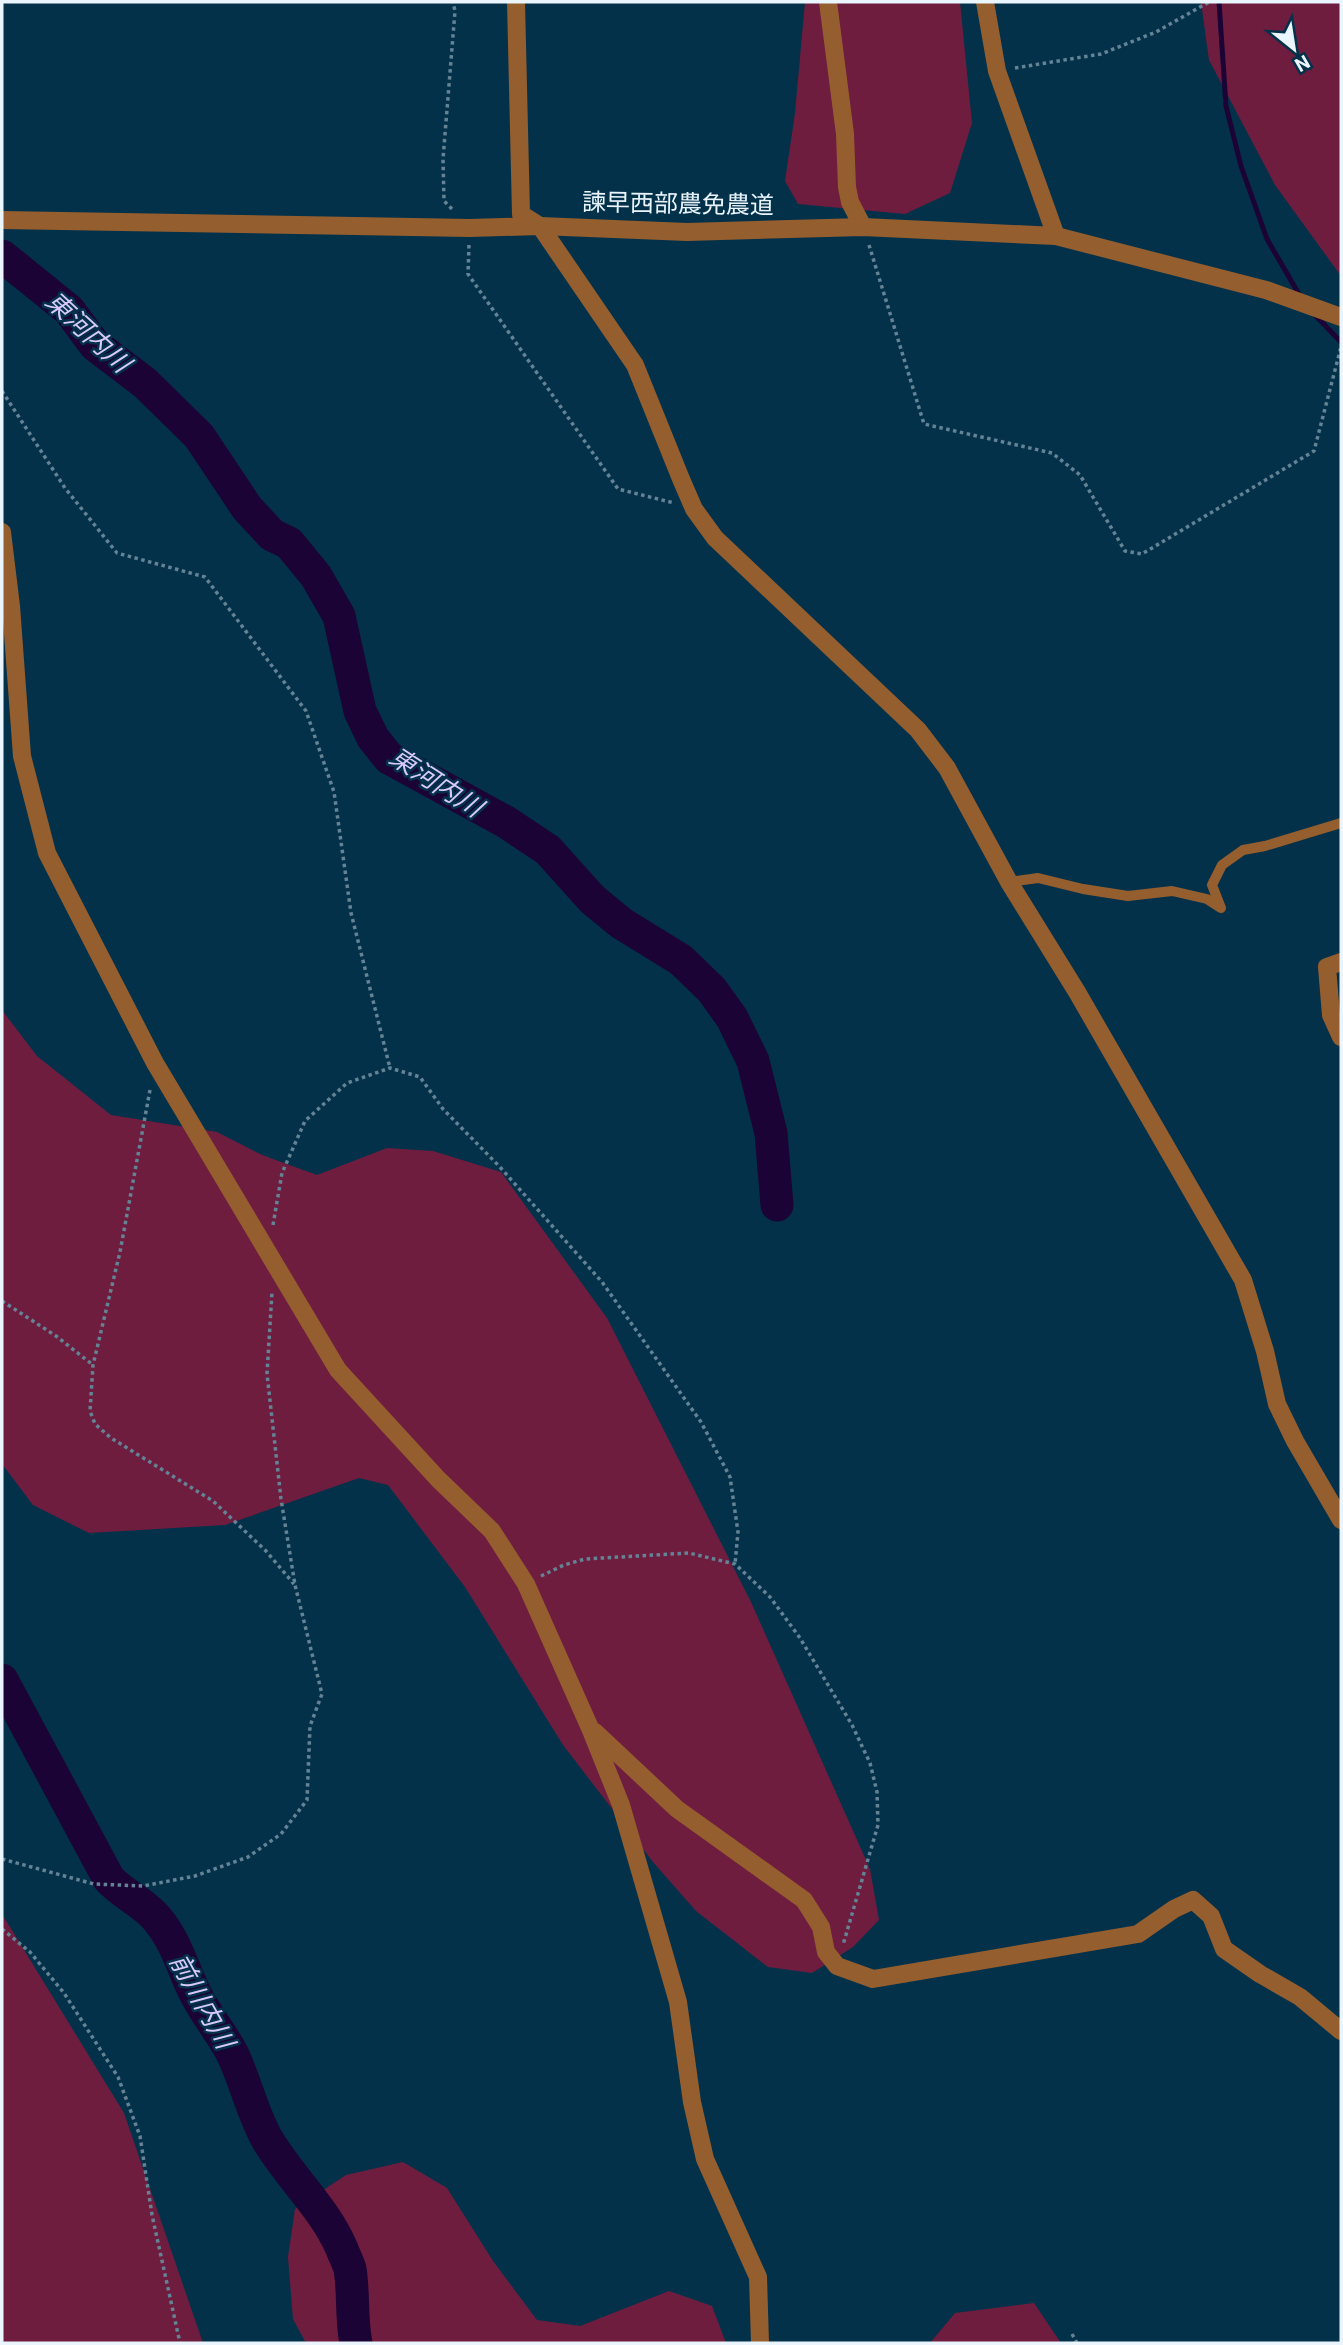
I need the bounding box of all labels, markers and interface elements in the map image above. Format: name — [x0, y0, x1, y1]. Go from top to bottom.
north arrow — [1259, 14, 1329, 84]
text: N — [1291, 50, 1314, 77]
street label: 諫早西部農免農道 — [582, 188, 774, 220]
water label: 東河内川 — [40, 286, 138, 380]
water label: 東河内川 — [384, 741, 490, 825]
water label: 前川内川 — [164, 1948, 242, 2056]

